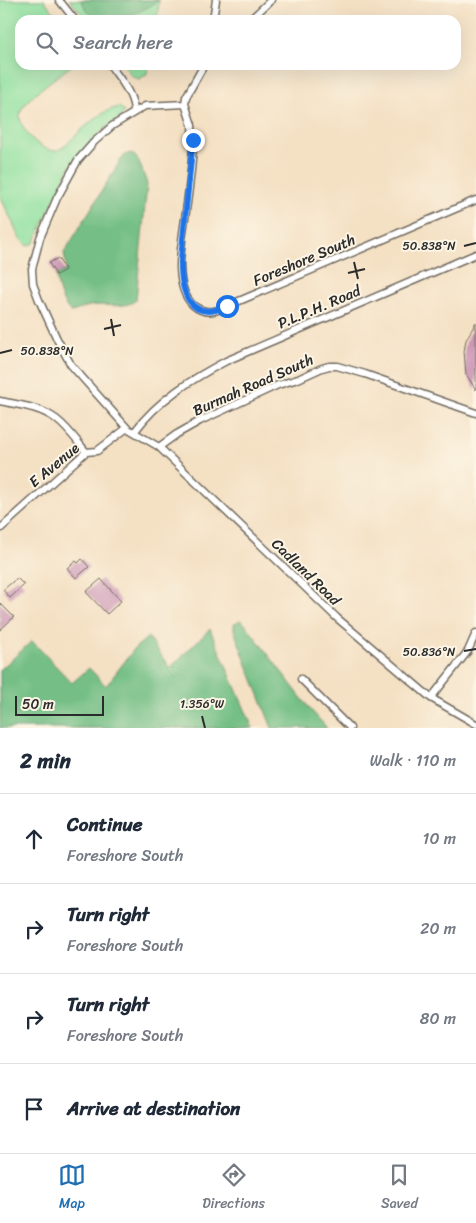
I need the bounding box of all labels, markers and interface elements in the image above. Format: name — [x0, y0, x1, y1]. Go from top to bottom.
search box — [15, 15, 461, 70]
text: Search here — [73, 26, 173, 59]
icon: search — [33, 29, 61, 57]
route end — [182, 129, 205, 152]
street label: Foreshore South — [249, 227, 359, 293]
text: 50.838°N — [402, 235, 456, 257]
street label: P.L.P.H. Road — [273, 277, 366, 336]
route start — [216, 295, 239, 318]
text: 50.838°N — [20, 340, 74, 362]
street label: Burmah Road South — [188, 347, 318, 423]
street label: E Avenue — [23, 436, 85, 494]
street label: Cadland Road — [265, 532, 348, 613]
text: 50.836°N — [403, 641, 456, 663]
text: 50 m — [22, 692, 54, 717]
scale bar — [15, 693, 104, 716]
text: 1.356°W — [180, 693, 225, 715]
text: 2 min — [20, 742, 71, 780]
text: Walk · 110 m — [370, 746, 456, 775]
text: Continue — [67, 808, 143, 841]
text: 10 m — [423, 824, 456, 853]
icon: ahead — [20, 825, 48, 853]
text: Foreshore South — [67, 841, 183, 870]
text: Turn right — [67, 898, 149, 931]
text: 20 m — [420, 914, 456, 943]
icon: right — [20, 915, 48, 943]
text: Foreshore South — [67, 931, 183, 960]
text: Turn right — [67, 988, 149, 1021]
text: 80 m — [420, 1004, 456, 1033]
icon: right — [20, 1005, 48, 1033]
text: Foreshore South — [67, 1021, 183, 1050]
text: Arrive at destination — [67, 1092, 240, 1125]
icon: arrive — [20, 1095, 48, 1123]
tab: Map — [58, 1161, 86, 1216]
tab: Directions — [202, 1161, 265, 1216]
tab: Saved — [381, 1161, 418, 1216]

